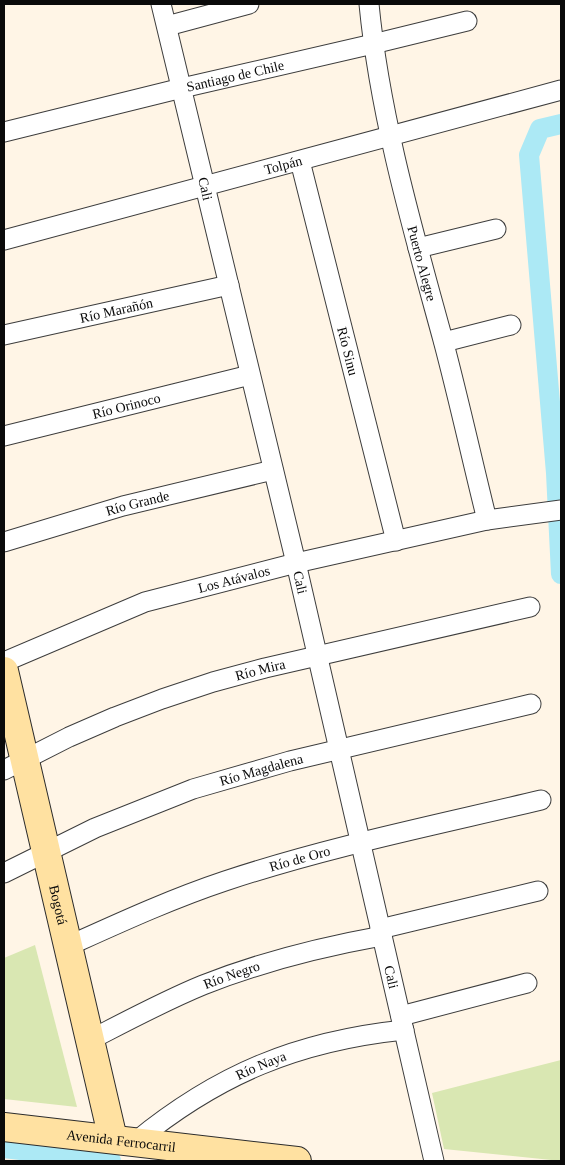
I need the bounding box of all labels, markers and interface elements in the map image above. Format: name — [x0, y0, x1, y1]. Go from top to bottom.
street label: Santiago de Chile — [185, 57, 285, 94]
street label: Tolpán — [262, 153, 304, 177]
street label: Cali — [196, 176, 216, 202]
street label: Puerto Alegre — [405, 224, 439, 303]
street label: Río Marañón — [78, 295, 154, 325]
street label: Río Sinu — [335, 325, 361, 377]
street label: Río Orinoco — [91, 390, 162, 421]
street label: Río Grande — [104, 488, 171, 518]
street label: Los Atávalos — [196, 563, 271, 596]
street label: Cali — [291, 569, 310, 596]
street label: Río Mira — [234, 656, 287, 683]
street label: Río Magdalena — [218, 751, 305, 788]
street label: Río de Oro — [268, 843, 332, 874]
street label: Bogotá — [47, 883, 71, 927]
street label: Río Negro — [201, 958, 262, 992]
street label: Cali — [382, 964, 402, 990]
street label: Río Naya — [233, 1048, 289, 1082]
street label: Avenida Ferrocarril — [66, 1127, 177, 1154]

